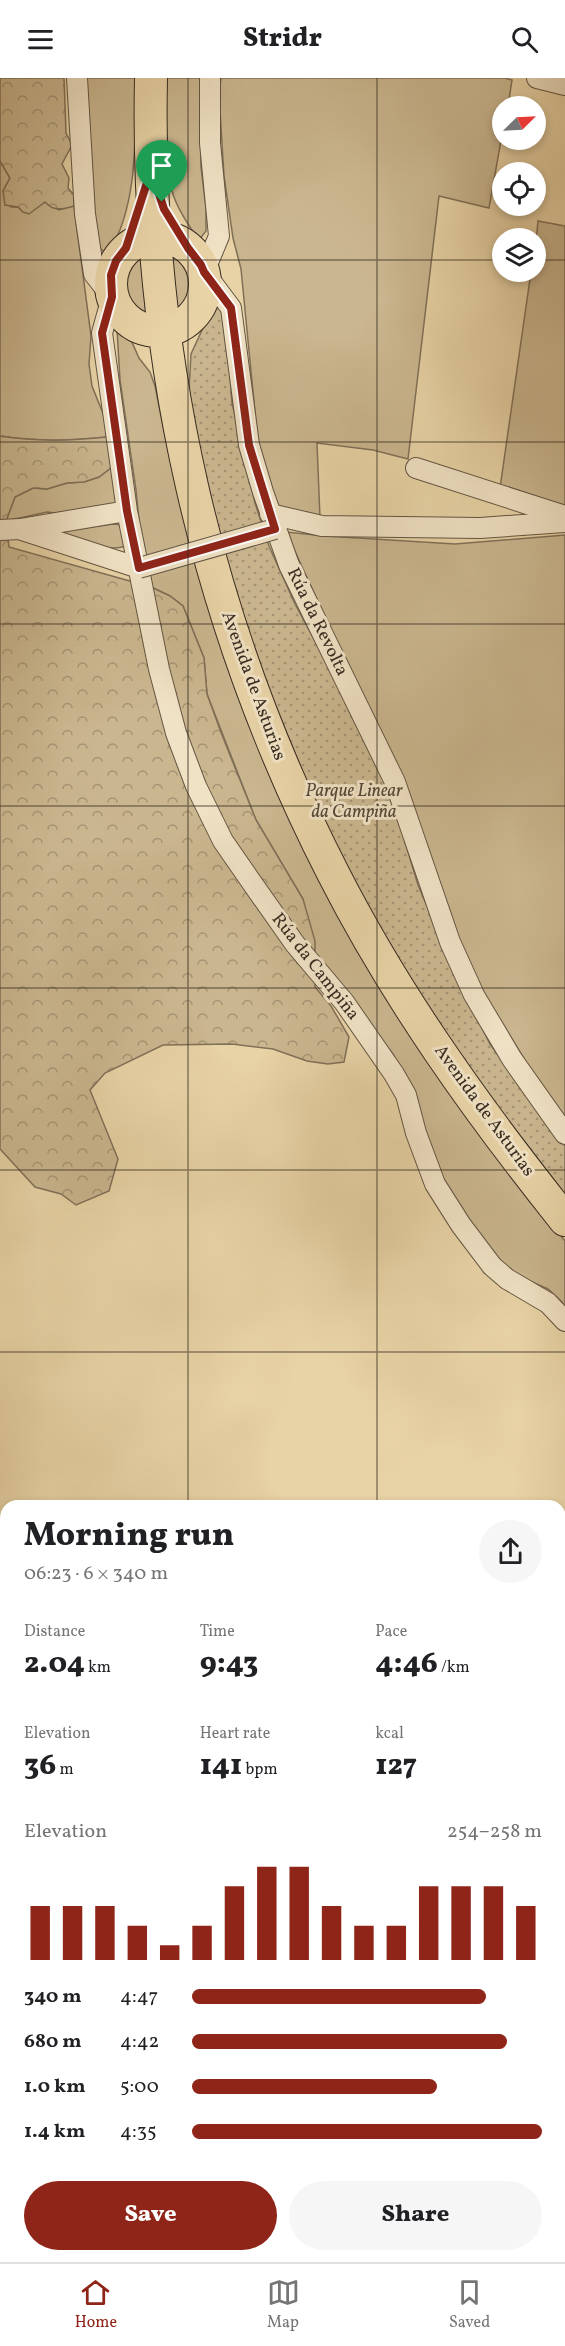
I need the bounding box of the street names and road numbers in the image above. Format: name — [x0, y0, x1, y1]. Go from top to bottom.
street label: Rúa da Revolta — [280, 564, 354, 680]
street label: Avenida de Asturias — [214, 608, 292, 764]
street label: Rúa da Campiña — [265, 908, 365, 1026]
street label: Avenida de Asturias — [428, 1040, 540, 1182]

